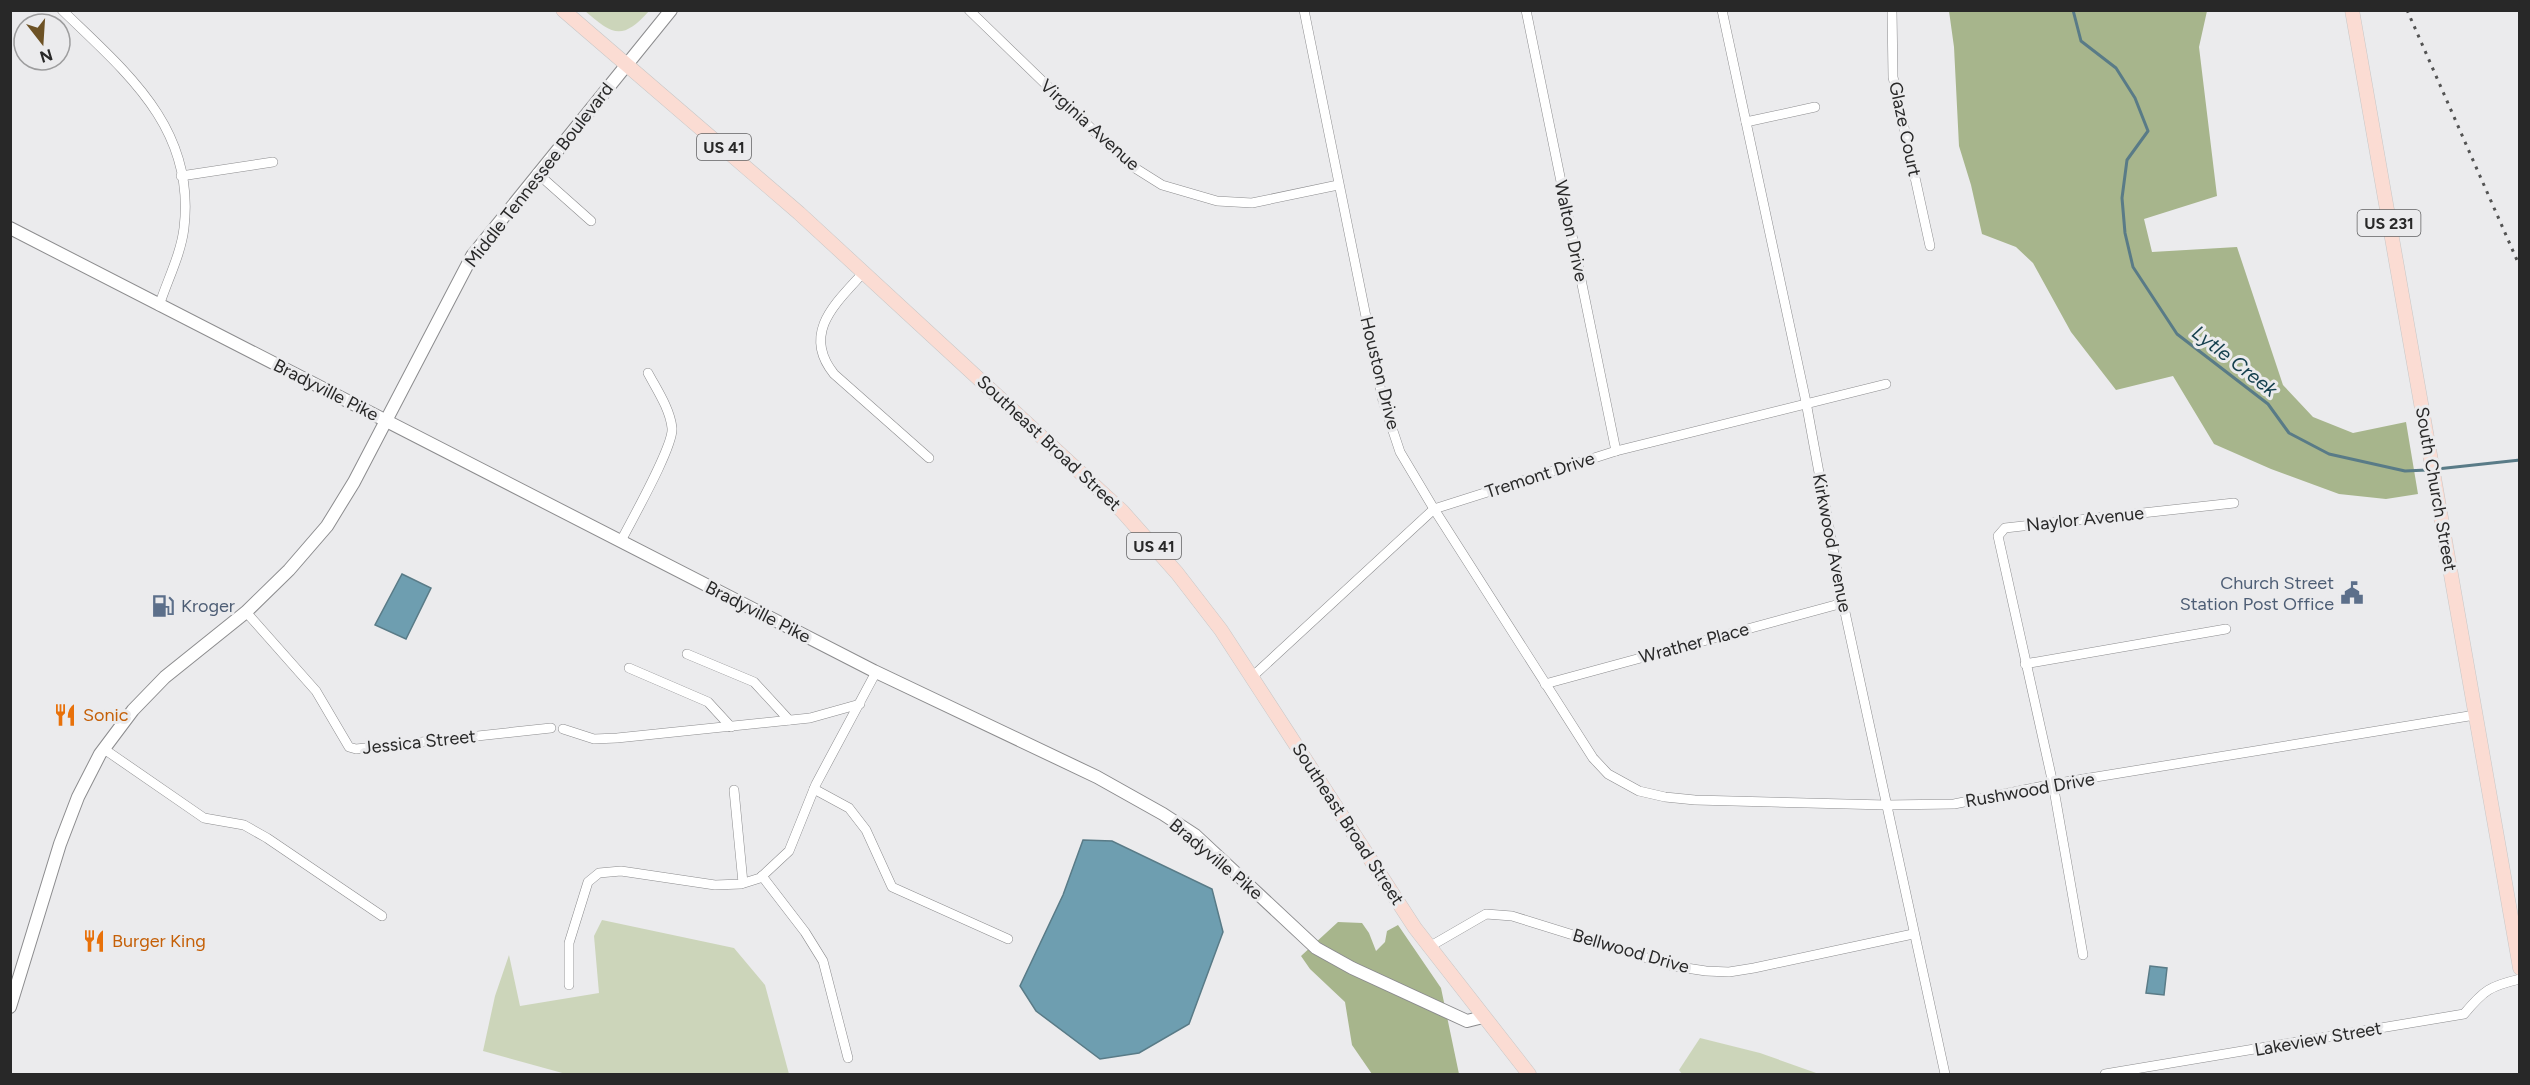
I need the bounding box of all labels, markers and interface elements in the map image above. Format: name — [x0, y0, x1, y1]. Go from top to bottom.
north arrow — [12, 12, 72, 72]
text: N — [38, 45, 55, 67]
street label: Virginia Avenue — [1036, 75, 1144, 176]
street label: Middle Tennessee Boulevard — [460, 78, 618, 272]
street label: Glaze Court — [1884, 80, 1926, 179]
road number: US 41 — [697, 134, 751, 160]
street label: Walton Drive — [1550, 178, 1593, 284]
road number: US 231 — [2358, 210, 2420, 236]
street label: Houston Drive — [1355, 314, 1405, 432]
water label: Lytle Creek — [2188, 320, 2283, 403]
street label: Bradyville Pike — [270, 354, 382, 426]
street label: Southeast Broad Street — [972, 370, 1126, 516]
street label: South Church Street — [2411, 405, 2461, 573]
street label: Tremont Drive — [1483, 447, 1598, 503]
street label: Kirkwood Avenue — [1808, 472, 1856, 614]
street label: Naylor Avenue — [2025, 502, 2145, 536]
road number: US 41 — [1127, 533, 1181, 559]
place label: Church Street Station Post Office — [2180, 572, 2334, 615]
street label: Bradyville Pike — [702, 576, 814, 648]
public building icon: Church Street Station Post Office — [2339, 580, 2365, 606]
fuel station icon: Kroger — [150, 593, 176, 619]
place label: Kroger — [181, 595, 235, 617]
street label: Wrather Place — [1637, 618, 1751, 668]
restaurant icon: Sonic — [52, 702, 78, 728]
place label: Sonic — [83, 704, 129, 726]
street label: Jessica Street — [361, 725, 477, 759]
street label: Southeast Broad Street — [1287, 739, 1409, 909]
street label: Rushwood Drive — [1964, 768, 2097, 812]
street label: Bradyville Pike — [1165, 814, 1267, 904]
street label: Bellwood Drive — [1570, 924, 1692, 978]
restaurant icon: Burger King — [81, 928, 107, 954]
place label: Burger King — [112, 930, 206, 952]
street label: Lakeview Street — [2253, 1017, 2383, 1061]

